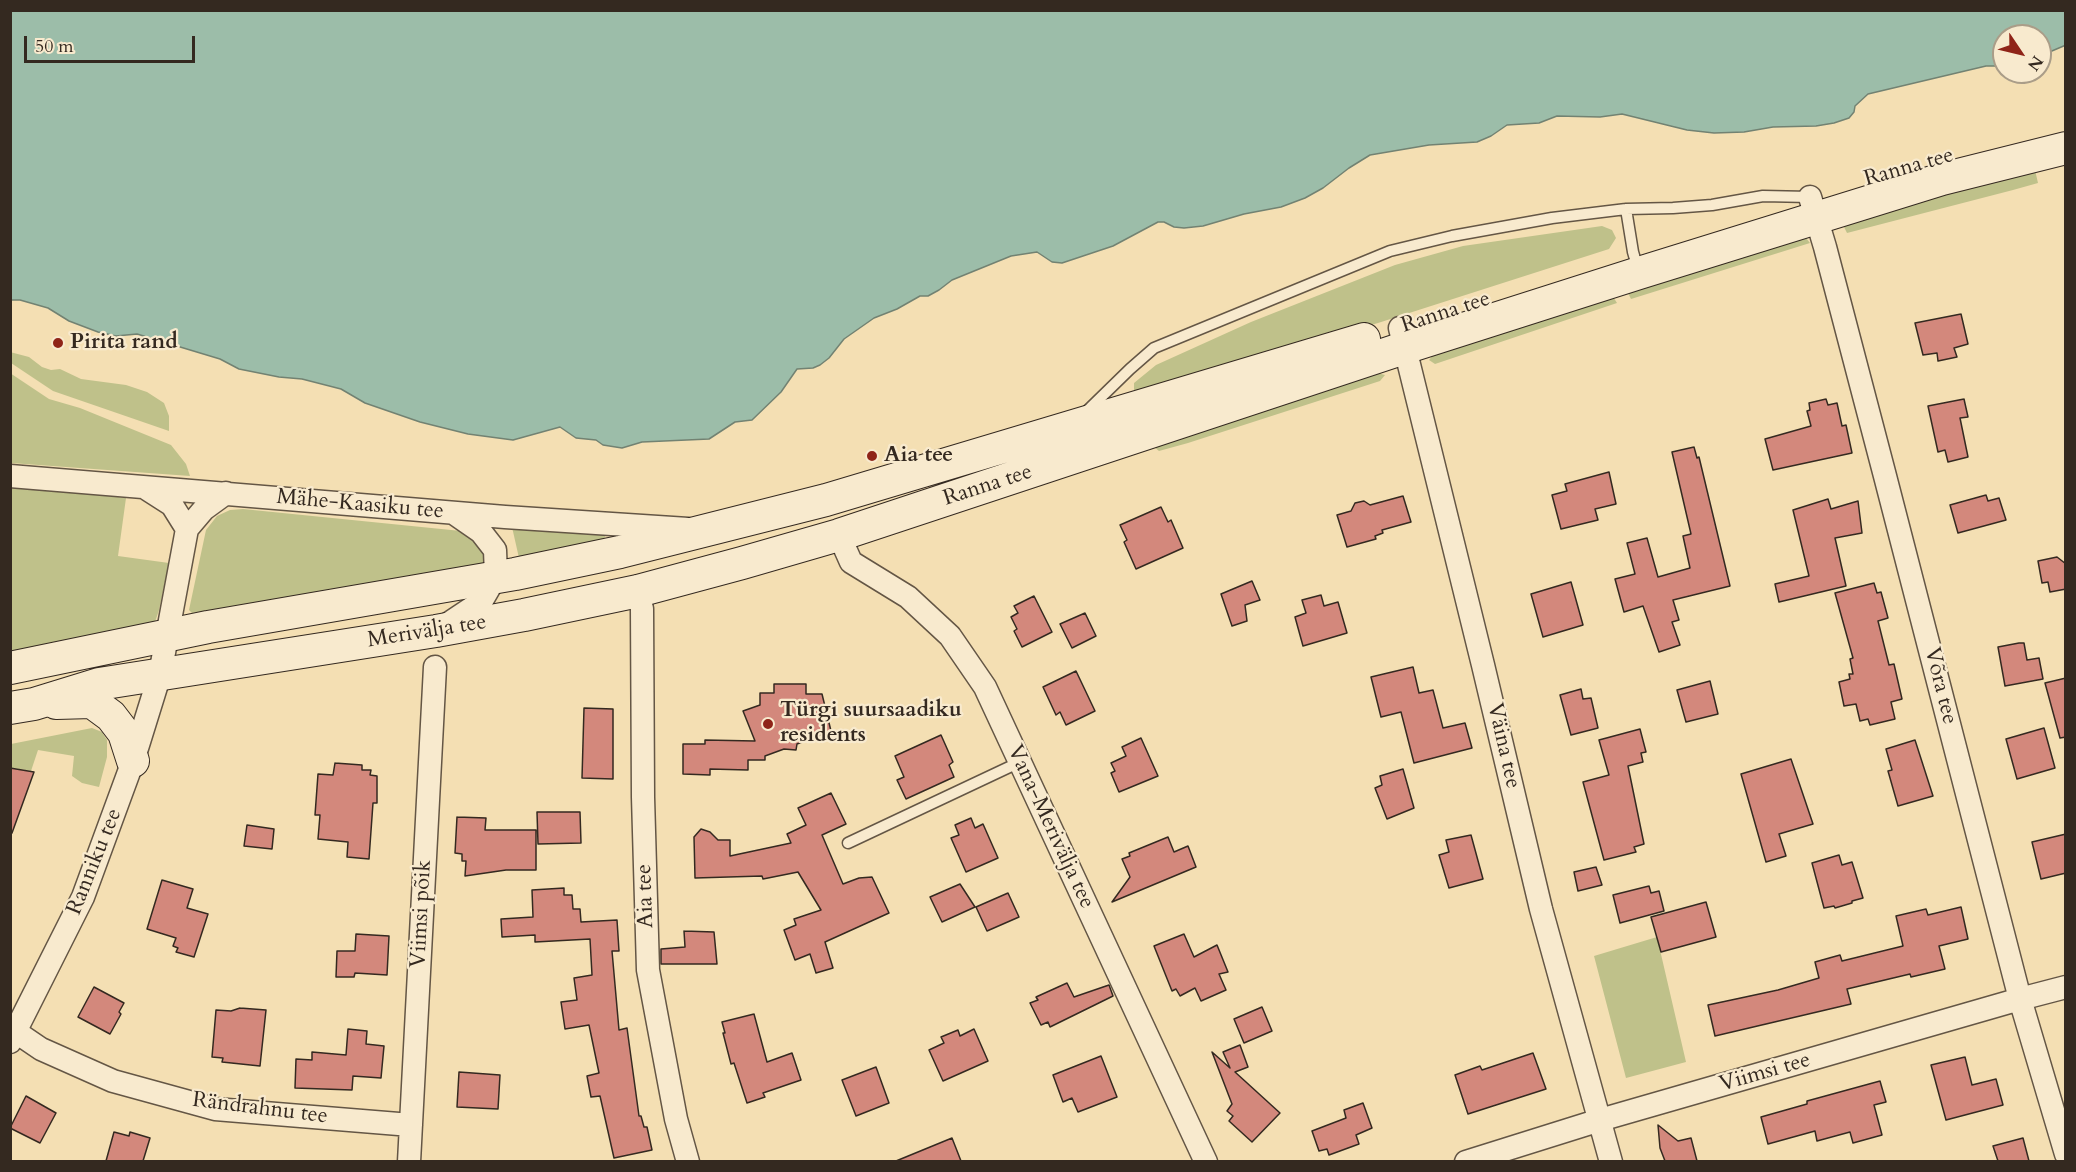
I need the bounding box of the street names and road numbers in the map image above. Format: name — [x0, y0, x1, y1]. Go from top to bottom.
street label: Ranna tee — [1861, 143, 1957, 193]
street label: Ranna tee — [1398, 286, 1494, 340]
street label: Ranna tee — [940, 459, 1036, 513]
street label: Mähe-Kaasiku tee — [275, 485, 445, 525]
street label: Merivälja tee — [366, 610, 488, 654]
street label: Võra tee — [1918, 645, 1962, 727]
street label: Väina tee — [1480, 701, 1526, 791]
street label: Vana-Merivälja tee — [1001, 741, 1099, 913]
street label: Ranniku tee — [62, 805, 128, 919]
street label: Viimsi põik — [406, 859, 438, 969]
street label: Aia tee — [632, 863, 660, 929]
street label: Viimsi tee — [1716, 1047, 1814, 1099]
street label: Rändrahnu tee — [191, 1088, 329, 1130]

